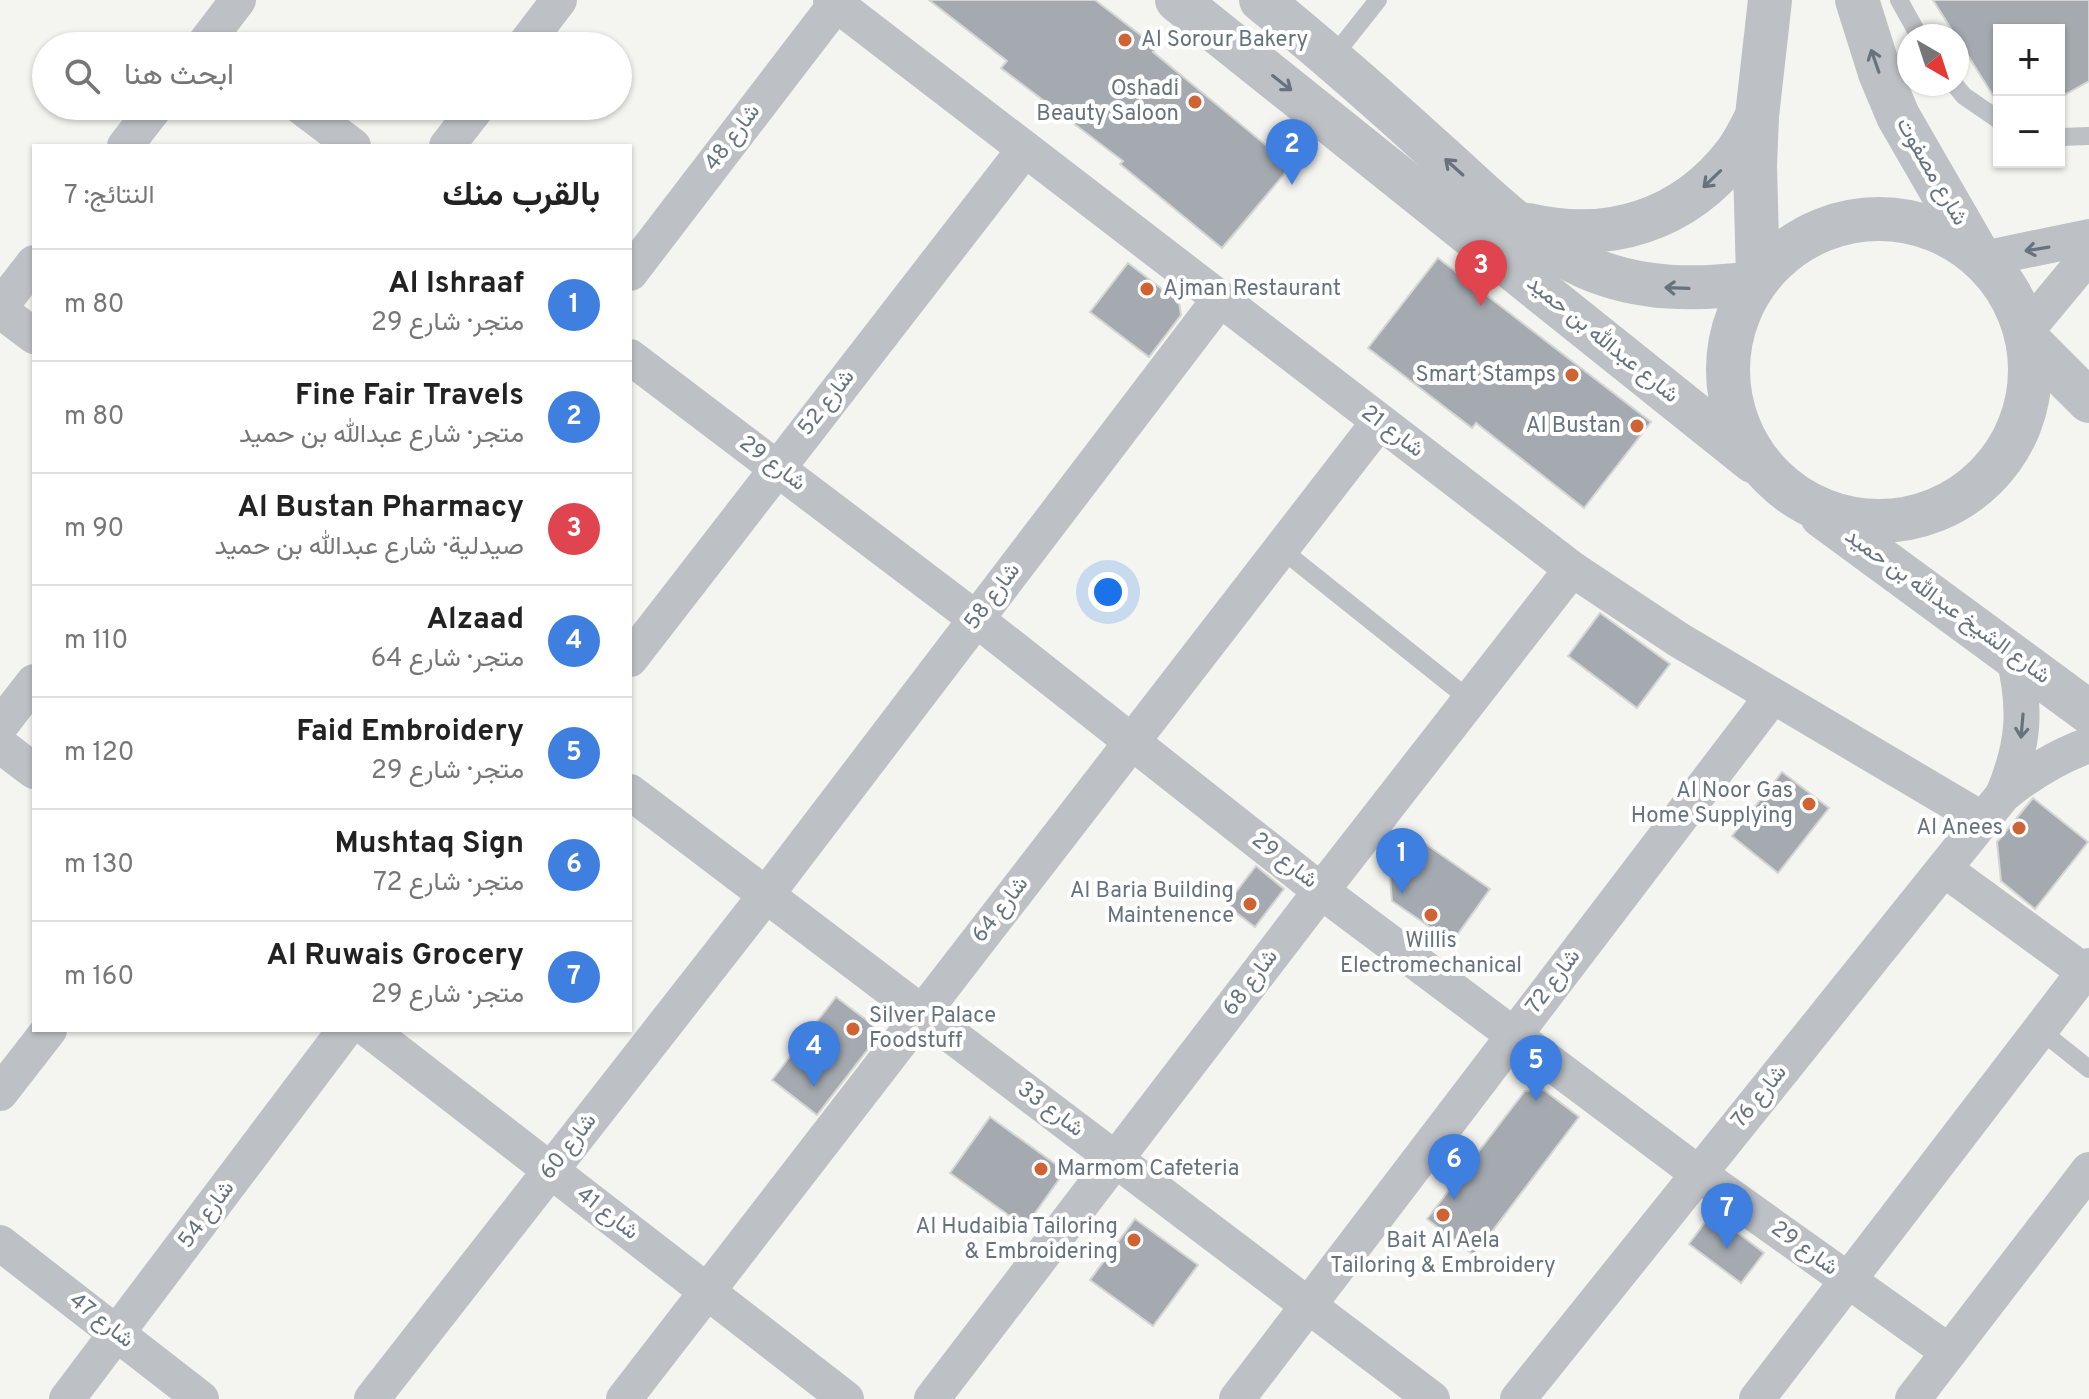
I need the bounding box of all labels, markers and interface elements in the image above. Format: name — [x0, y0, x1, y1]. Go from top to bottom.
north arrow — [1897, 24, 1969, 96]
map controls — [1993, 24, 2065, 168]
button: + — [1993, 24, 2065, 96]
place label: Al Sorour Bakery — [1141, 27, 1308, 54]
marker: Al Sorour Bakery — [1116, 31, 1134, 49]
search box — [32, 32, 632, 120]
one-way arrow — [1867, 49, 1881, 73]
icon: search — [60, 54, 104, 98]
text: ابحث هنا — [124, 58, 234, 95]
one-way arrow — [1271, 75, 1292, 92]
place label: Oshadi Beauty Saloon — [1036, 76, 1179, 128]
marker: Oshadi Beauty Saloon — [1186, 93, 1204, 111]
button: − — [1993, 96, 2065, 168]
street label: شارع 48 — [699, 99, 767, 177]
street label: شارع مصفوت — [1889, 113, 1973, 231]
pin: 2 — [1266, 119, 1318, 185]
one-way arrow — [1444, 158, 1464, 176]
one-way arrow — [1702, 169, 1722, 188]
text: بالقرب منك — [442, 175, 600, 218]
text: النتائج: 7 — [64, 180, 154, 213]
pin: 3 — [1455, 240, 1507, 306]
one-way arrow — [2024, 243, 2050, 258]
text: Al Ishraaf — [388, 266, 524, 303]
street label: شارع عبدالله بن حميد — [1521, 269, 1685, 410]
place label: Ajman Restaurant — [1163, 276, 1341, 303]
marker: Ajman Restaurant — [1138, 280, 1156, 298]
one-way arrow — [1664, 280, 1690, 295]
text: 80 m — [64, 289, 124, 322]
text: 1 — [569, 289, 579, 322]
text: متجر · شارع 29 — [371, 307, 524, 340]
place label: Smart Stamps — [1415, 362, 1556, 389]
street label: شارع 52 — [793, 365, 861, 441]
marker: Smart Stamps — [1563, 366, 1581, 384]
text: Fine Fair Travels — [295, 378, 524, 415]
street label: شارع 21 — [1355, 400, 1429, 464]
text: 80 m — [64, 401, 124, 434]
text: 2 — [566, 401, 582, 434]
place label: Al Bustan — [1526, 413, 1621, 440]
marker: Al Bustan — [1628, 417, 1646, 435]
text: متجر · شارع عبدالله بن حميد — [239, 419, 524, 452]
street label: شارع 29 — [734, 430, 810, 498]
text: Al Bustan Pharmacy — [238, 490, 524, 527]
text: 90 m — [64, 513, 124, 546]
text: 3 — [566, 513, 582, 546]
street label: شارع الشيخ عبدالله بن حميد — [1839, 522, 2056, 691]
text: صيدلية · شارع عبدالله بن حميد — [215, 531, 524, 564]
street label: شارع 58 — [959, 558, 1027, 636]
your location — [1088, 572, 1128, 612]
text: Alzaad — [427, 602, 524, 639]
text: 110 m — [64, 625, 128, 658]
text: 4 — [566, 625, 582, 658]
text: متجر · شارع 64 — [371, 643, 524, 676]
one-way arrow — [2014, 712, 2029, 739]
text: Faid Embroidery — [296, 714, 524, 751]
text: 120 m — [64, 737, 134, 770]
text: 5 — [566, 737, 582, 770]
text: متجر · شارع 29 — [371, 755, 524, 788]
place label: Al Noor Gas Home Supplying — [1631, 778, 1793, 830]
marker: Al Noor Gas Home Supplying — [1800, 795, 1818, 813]
place label: Al Anees — [1916, 815, 2003, 842]
marker: Al Anees — [2010, 819, 2028, 837]
text: Mushtaq Sign — [335, 826, 524, 863]
street label: شارع 29 — [1246, 827, 1322, 895]
pin: 1 — [1376, 828, 1428, 894]
text: 130 m — [64, 849, 134, 882]
text: 6 — [566, 849, 582, 882]
text: متجر · شارع 72 — [373, 867, 524, 900]
street label: شارع 64 — [967, 872, 1035, 948]
place label: Al Baria Building Maintenence — [1070, 878, 1234, 930]
marker: Al Baria Building Maintenence — [1241, 895, 1259, 913]
marker: Willis Electromechanical — [1422, 906, 1440, 924]
place label: Willis Electromechanical — [1340, 928, 1522, 980]
text: Al Ruwais Grocery — [267, 938, 524, 975]
street label: شارع 72 — [1521, 944, 1587, 1020]
street label: شارع 68 — [1217, 945, 1285, 1021]
text: 160 m — [64, 961, 134, 994]
text: 7 — [567, 961, 581, 994]
text: متجر · شارع 29 — [371, 979, 524, 1012]
place label: Silver Palace Foodstuff — [869, 1003, 996, 1055]
marker: Silver Palace Foodstuff — [844, 1020, 862, 1038]
pin: 4 — [788, 1021, 840, 1087]
pin: 5 — [1510, 1035, 1562, 1101]
street label: شارع 76 — [1727, 1060, 1793, 1134]
street label: شارع 33 — [1012, 1076, 1088, 1144]
street label: شارع 60 — [535, 1108, 603, 1186]
pin: 6 — [1428, 1134, 1480, 1200]
place label: Marmom Cafeteria — [1057, 1156, 1239, 1183]
marker: Marmom Cafeteria — [1032, 1160, 1050, 1178]
street label: شارع 54 — [173, 1176, 241, 1254]
street label: شارع 41 — [571, 1181, 643, 1247]
pin: 7 — [1701, 1183, 1753, 1249]
marker: Bait Al Aela Tailoring & Embroidery — [1434, 1206, 1452, 1224]
place label: Al Hudaibia Tailoring & Embroidering — [915, 1214, 1118, 1266]
street label: شارع 29 — [1765, 1216, 1843, 1282]
place label: Bait Al Aela Tailoring & Embroidery — [1330, 1228, 1556, 1280]
marker: Al Hudaibia Tailoring & Embroidering — [1125, 1231, 1143, 1249]
street label: شارع 47 — [63, 1287, 139, 1355]

